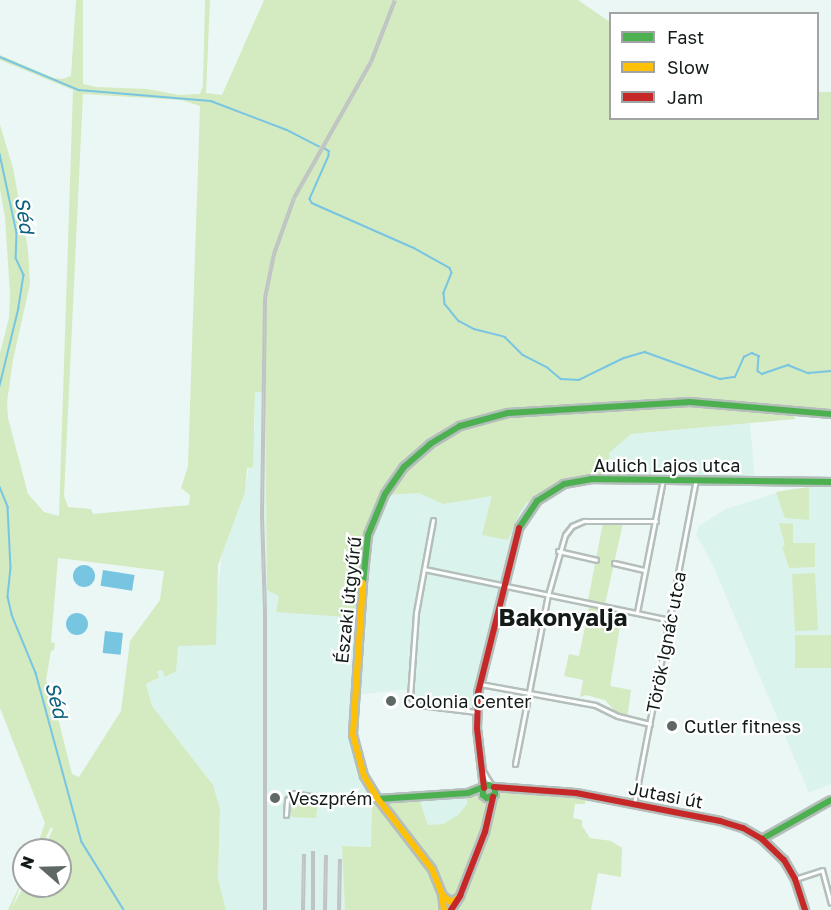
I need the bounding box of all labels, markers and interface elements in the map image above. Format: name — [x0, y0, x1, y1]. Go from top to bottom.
legend — [609, 12, 819, 120]
text: Fast — [667, 26, 704, 48]
text: Slow — [667, 56, 709, 78]
text: Jam — [667, 86, 703, 108]
water label: Séd — [10, 195, 40, 235]
street label: Aulich Lajos utca — [594, 454, 740, 476]
street label: Északi útgyűrű — [331, 536, 365, 664]
street label: Török Ignác utca — [642, 569, 690, 715]
district label: Bakonyalja — [499, 603, 627, 631]
water label: Séd — [41, 679, 73, 721]
place label: Colonia Center — [403, 690, 531, 712]
marker: Colonia Center — [384, 694, 398, 708]
place label: Cutler fitness — [684, 715, 801, 737]
marker: Cutler fitness — [665, 719, 679, 733]
street label: Jutasi út — [627, 777, 705, 813]
place label: Veszprém — [288, 787, 372, 809]
marker: Veszprém — [266, 789, 284, 807]
north arrow — [12, 838, 72, 898]
text: N — [15, 853, 38, 872]

